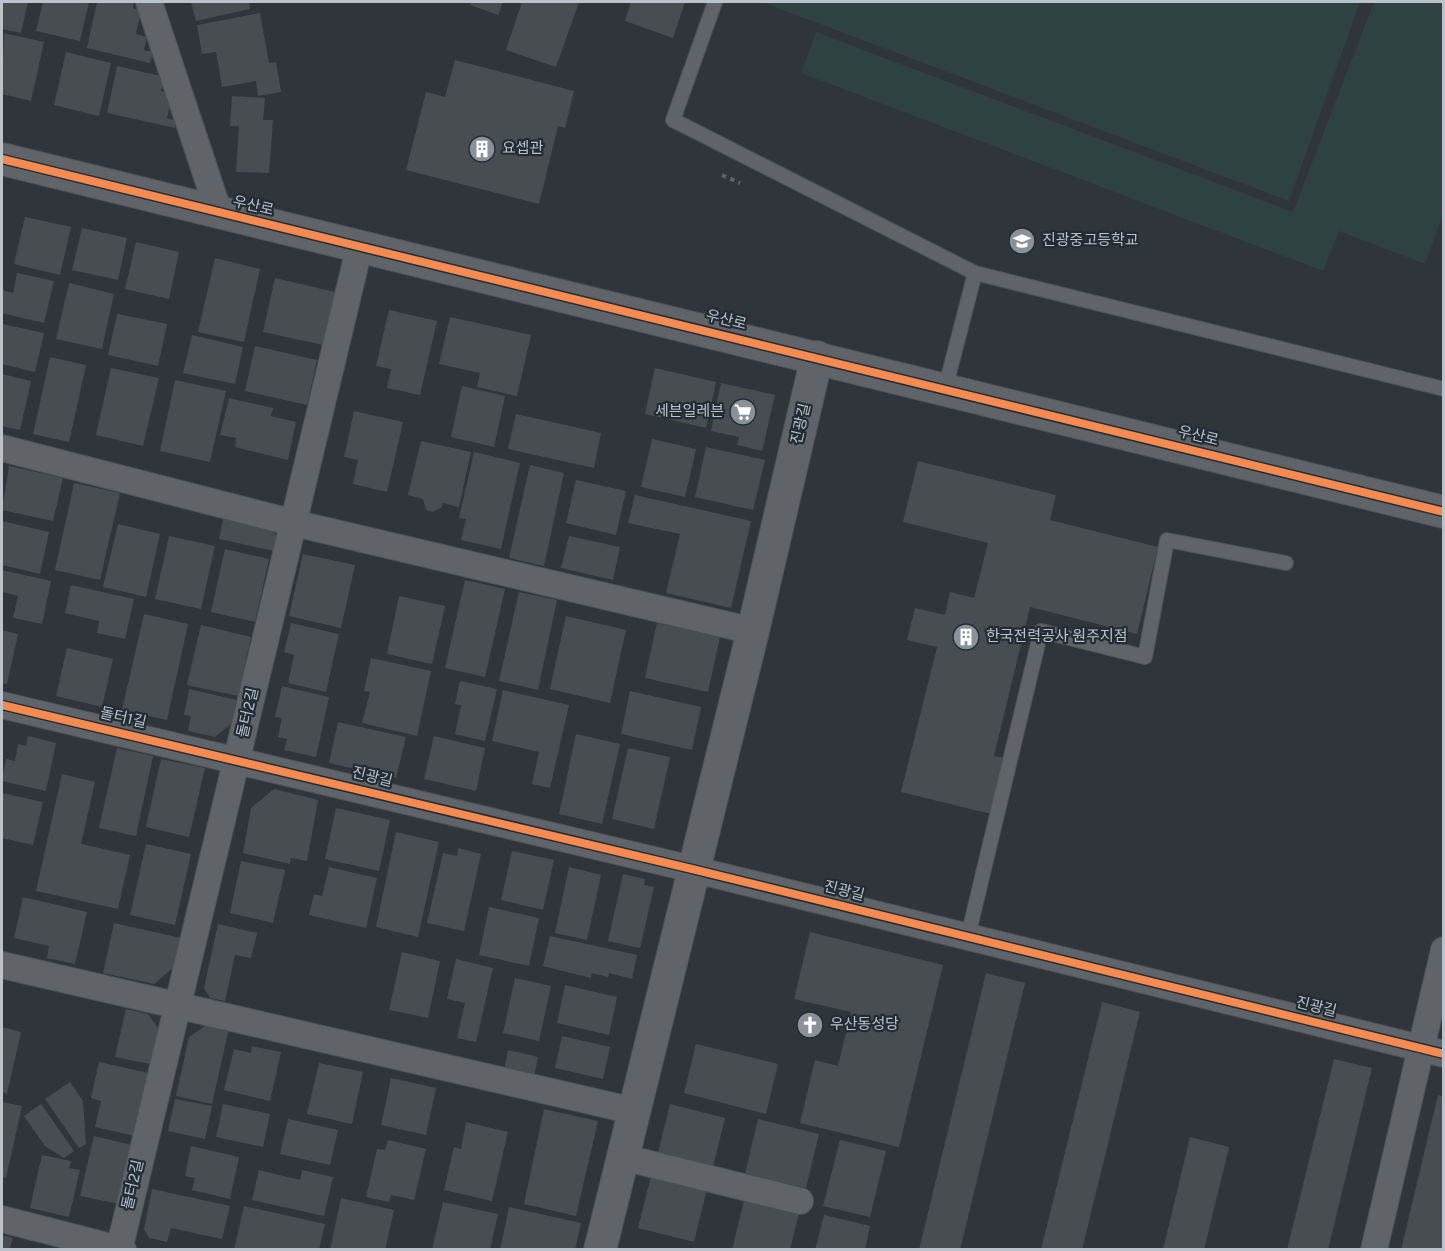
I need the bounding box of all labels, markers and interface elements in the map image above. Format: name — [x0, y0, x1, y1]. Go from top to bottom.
building icon: 요셉관 — [467, 134, 497, 164]
place label: 요셉관 — [502, 140, 544, 159]
street label: 우산로 — [231, 193, 275, 221]
school or university icon: 진광중고등학교 — [1007, 226, 1037, 256]
place label: 진광중고등학교 — [1042, 231, 1139, 251]
street label: 우산로 — [704, 307, 748, 335]
supermarket icon: 세븐일레븐 — [728, 397, 758, 427]
street label: 진광길 — [788, 402, 816, 446]
place label: 세븐일레븐 — [655, 403, 724, 422]
street label: 우산로 — [1176, 423, 1220, 451]
building icon: 한국전력공사 원주지점 — [951, 622, 981, 652]
place label: 한국전력공사 원주지점 — [986, 628, 1128, 647]
street label: 돌터2길 — [234, 686, 264, 740]
street label: 돌터1길 — [98, 704, 148, 734]
street label: 진광길 — [350, 764, 394, 792]
street label: 진광길 — [822, 878, 866, 906]
street label: 진광길 — [1294, 994, 1338, 1022]
church icon: 우산동성당 — [795, 1010, 825, 1040]
place label: 우산동성당 — [830, 1016, 899, 1035]
street label: 돌터2길 — [119, 1158, 149, 1212]

